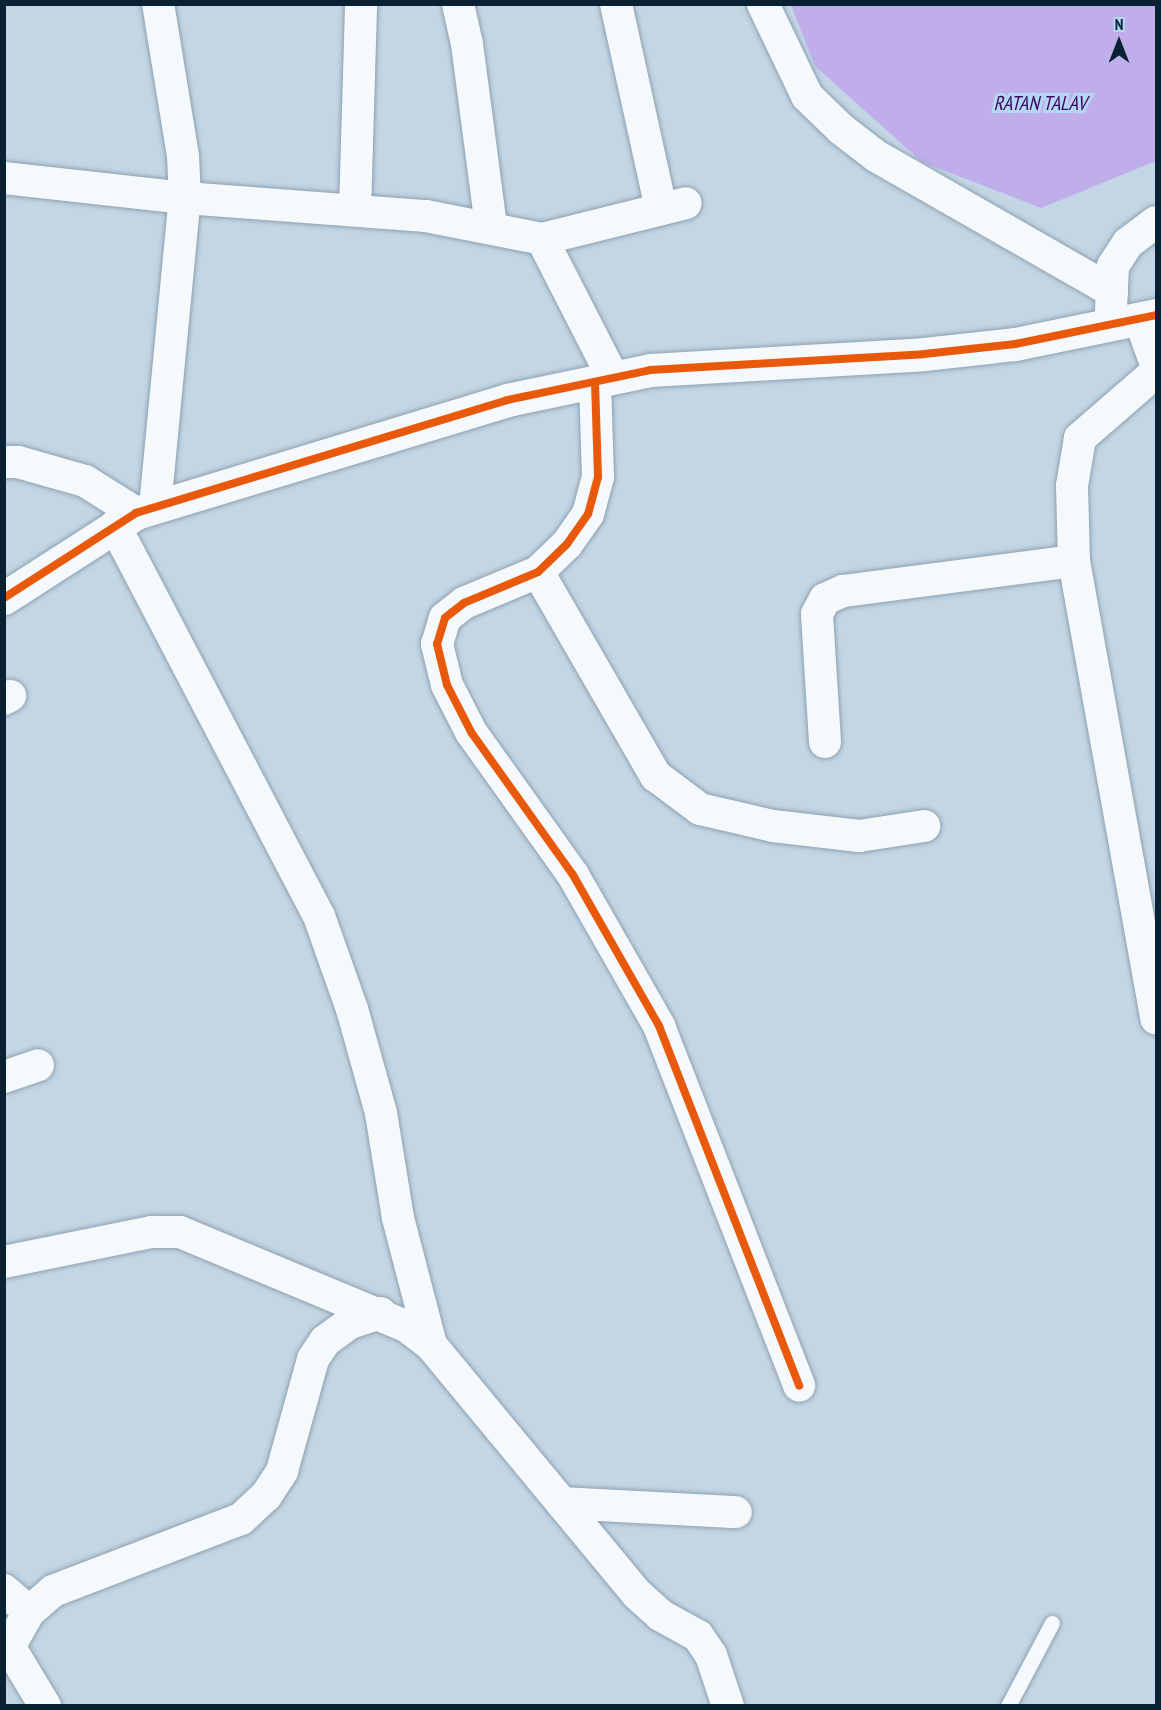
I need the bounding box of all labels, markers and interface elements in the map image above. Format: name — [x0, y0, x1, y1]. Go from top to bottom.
north arrow — [1089, 12, 1149, 72]
text: N — [1115, 14, 1123, 34]
water label: RATAN TALAV — [993, 91, 1087, 115]

